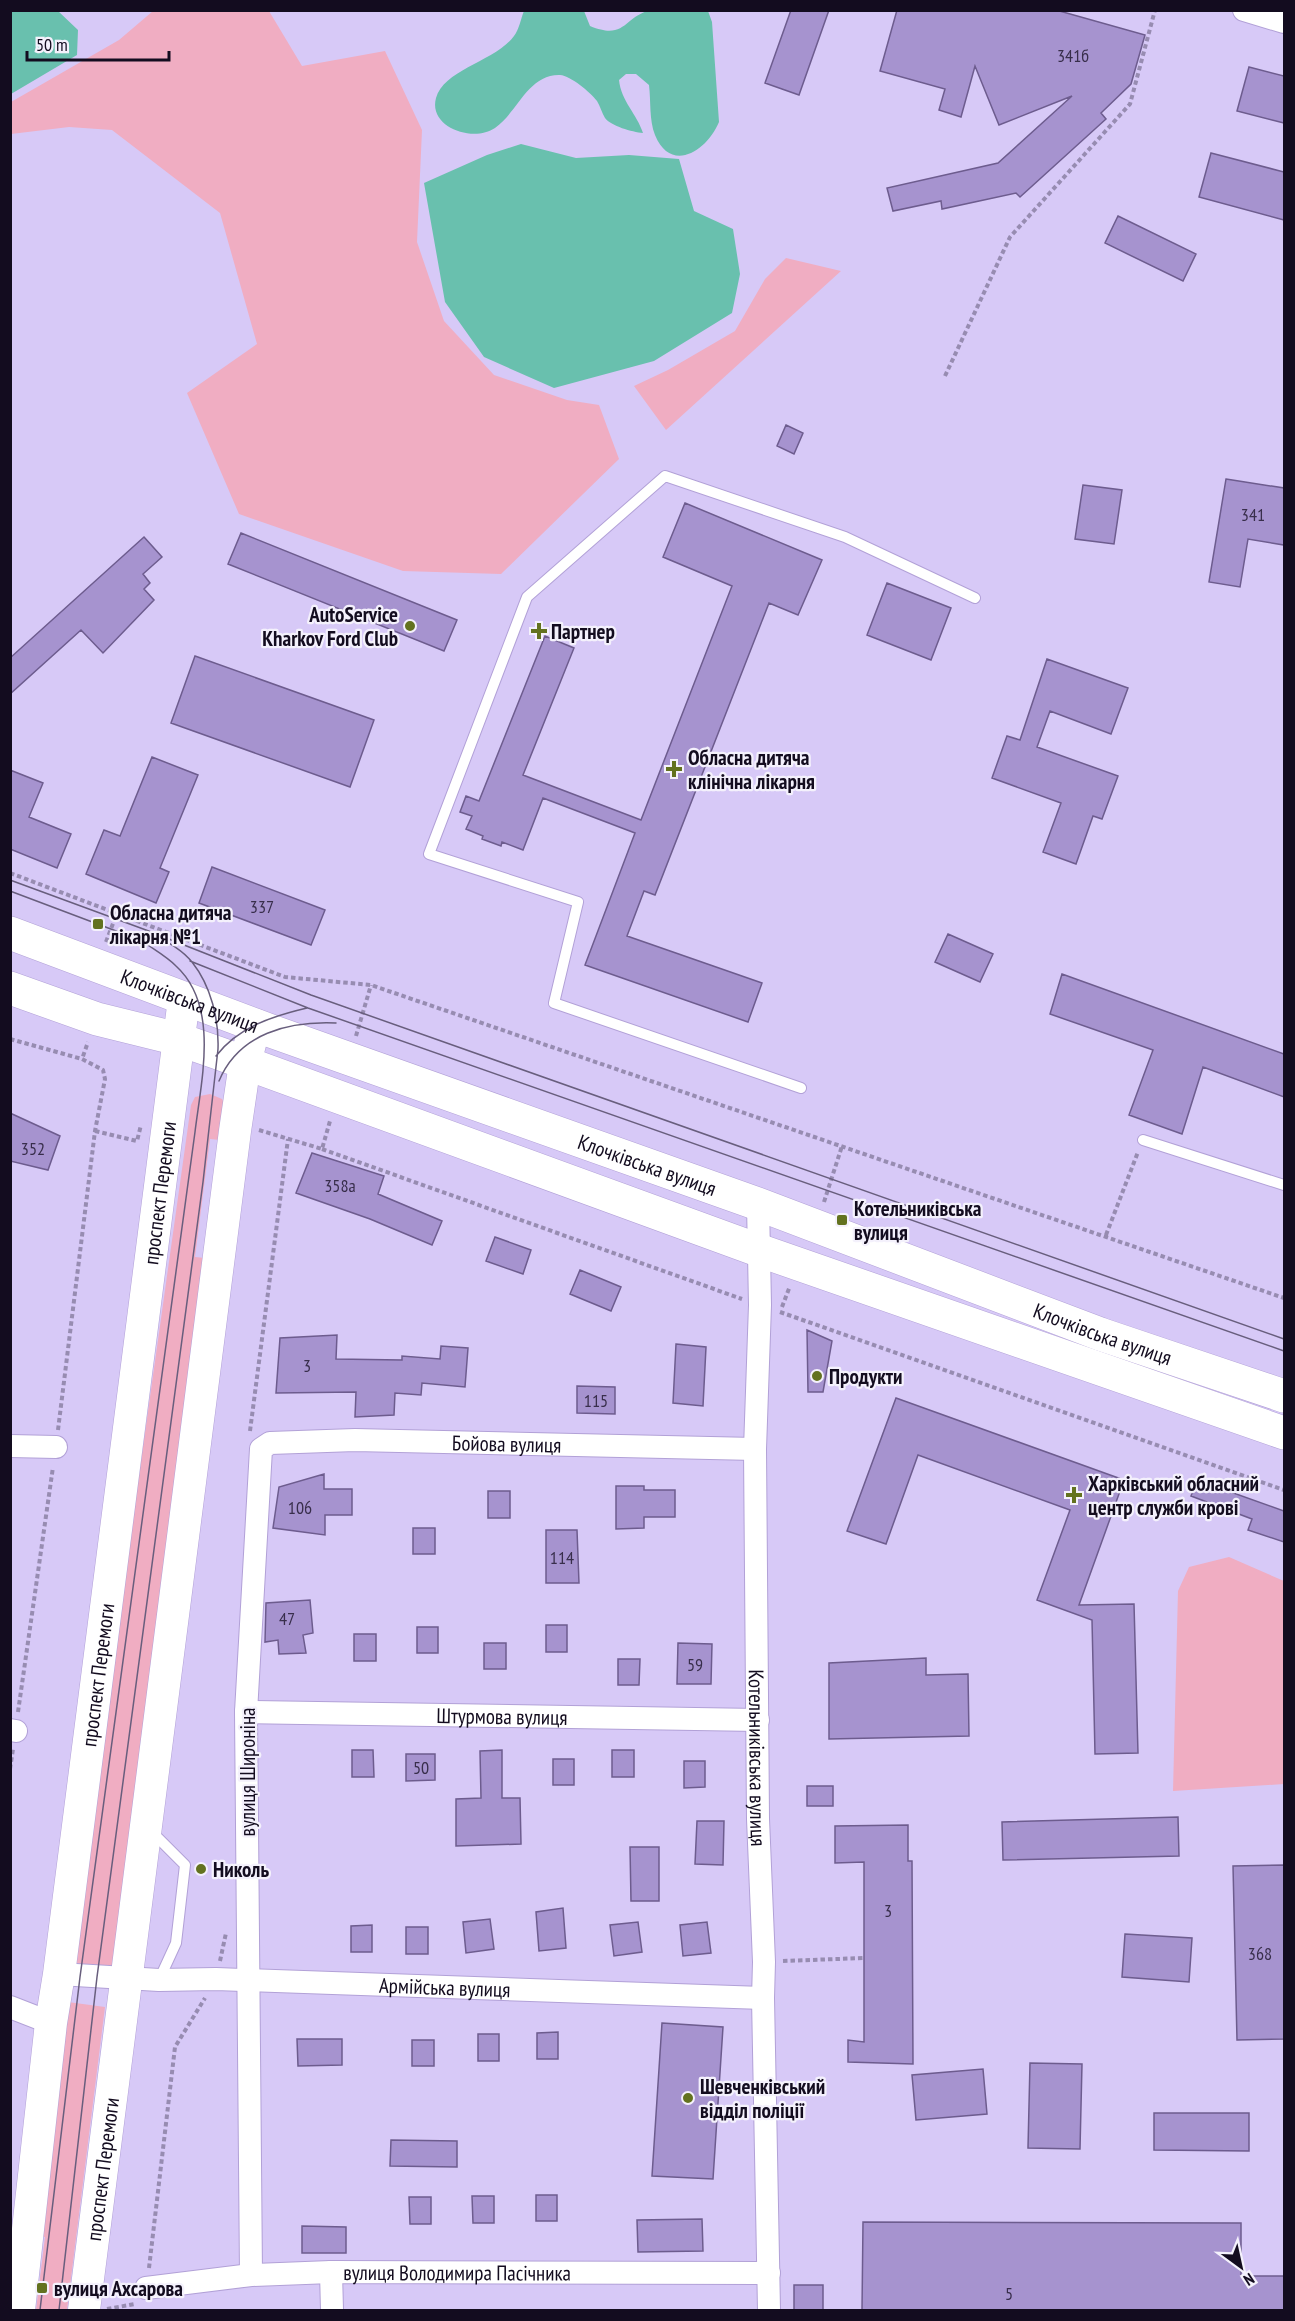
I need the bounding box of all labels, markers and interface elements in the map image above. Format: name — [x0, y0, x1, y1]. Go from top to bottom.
scale bar — [27, 24, 170, 62]
text: 50 m — [36, 33, 68, 56]
house number: 341б — [1057, 44, 1089, 67]
house number: 341 — [1241, 503, 1265, 526]
place label: AutoService Kharkov Ford Club — [262, 601, 398, 652]
place label: Партнер — [551, 618, 615, 645]
marker: AutoService Kharkov Ford Club — [403, 619, 417, 633]
marker: Партнер — [532, 624, 546, 638]
place label: Обласна дитяча клінічна лікарня — [688, 744, 815, 795]
marker: Обласна дитяча клінічна лікарня — [665, 760, 683, 778]
house number: 337 — [250, 895, 274, 918]
place label: Обласна дитяча лікарня №1 — [109, 899, 232, 950]
marker: Обласна дитяча лікарня №1 — [91, 917, 105, 931]
street label: Клочківська вулиця — [117, 962, 262, 1039]
street label: проспект Перемоги — [137, 1120, 182, 1266]
street label: Клочківська вулиця — [574, 1128, 720, 1202]
house number: 352 — [21, 1137, 45, 1160]
house number: 358а — [324, 1174, 356, 1197]
place label: Котельниківська вулиця — [854, 1195, 982, 1246]
marker: Котельниківська вулиця — [835, 1213, 849, 1227]
street label: Клочківська вулиця — [1030, 1297, 1175, 1371]
house number: 3 — [303, 1354, 311, 1377]
place label: Продукти — [829, 1363, 902, 1390]
marker: Продукти — [810, 1369, 824, 1383]
house number: 115 — [584, 1389, 608, 1412]
street label: Бойова вулиця — [452, 1429, 562, 1458]
place label: Харківський обласний центр служби крові — [1088, 1470, 1259, 1521]
marker: Харківський обласний центр служби крові — [1065, 1486, 1083, 1504]
house number: 106 — [288, 1496, 312, 1519]
house number: 114 — [550, 1546, 574, 1569]
street label: проспект Перемоги — [75, 1602, 120, 1748]
house number: 47 — [279, 1607, 295, 1630]
house number: 59 — [687, 1653, 703, 1676]
street label: Котельниківська вулиця — [743, 1669, 773, 1847]
street label: Штурмова вулиця — [436, 1701, 568, 1731]
street label: вулиця Широніна — [234, 1707, 261, 1837]
house number: 50 — [413, 1756, 429, 1779]
place label: Николь — [213, 1856, 269, 1883]
marker: Николь — [194, 1862, 208, 1876]
house number: 3 — [884, 1899, 892, 1922]
house number: 368 — [1248, 1942, 1272, 1965]
street label: Армійська вулиця — [378, 1971, 511, 2003]
place label: Шевченківський відділ поліції — [700, 2073, 825, 2124]
marker: Шевченківський відділ поліції — [681, 2091, 695, 2105]
street label: проспект Перемоги — [79, 2096, 125, 2242]
north arrow — [1211, 2237, 1271, 2297]
street label: вулиця Володимира Пасічника — [343, 2259, 571, 2286]
text: N — [1240, 2269, 1258, 2290]
place label: вулиця Ахсарова — [54, 2275, 183, 2302]
marker: вулиця Ахсарова — [35, 2281, 49, 2295]
house number: 5 — [1005, 2282, 1013, 2305]

